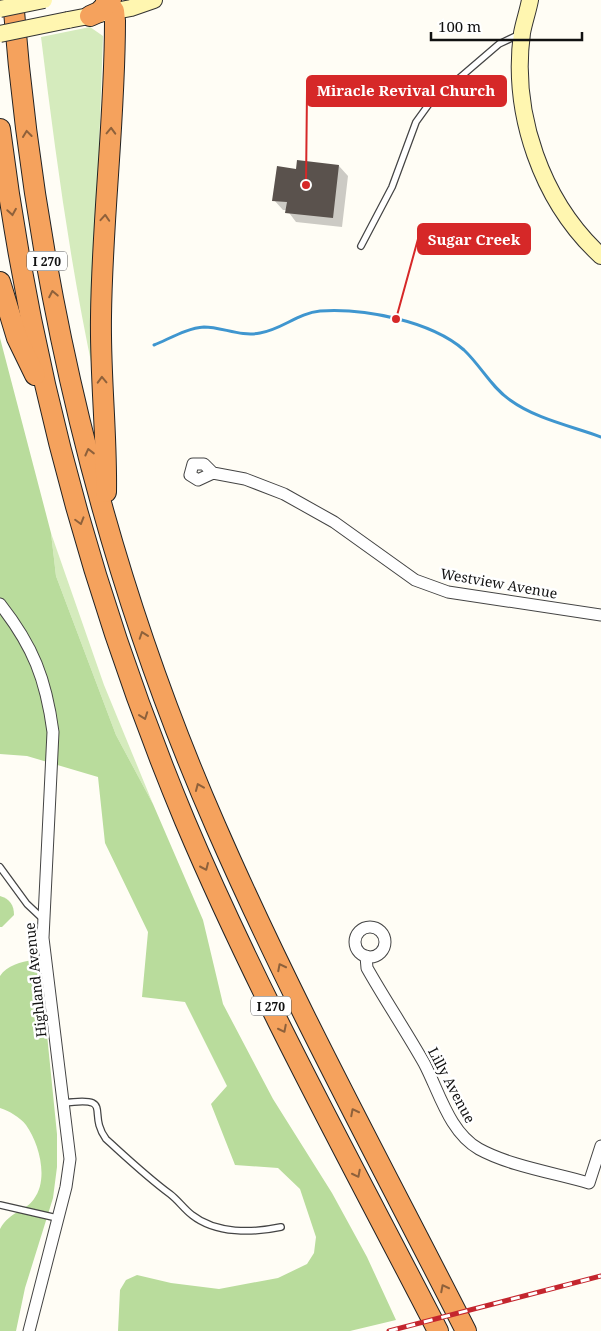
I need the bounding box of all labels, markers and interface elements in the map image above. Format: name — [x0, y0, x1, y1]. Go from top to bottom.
scale bar — [431, 10, 582, 42]
text: 100 m — [438, 16, 481, 36]
callout: Miracle Revival Church — [307, 76, 506, 106]
text: Miracle Revival Church — [317, 80, 495, 100]
one-way arrow — [106, 126, 117, 134]
one-way arrow — [22, 129, 33, 137]
one-way arrow — [6, 208, 16, 217]
one-way arrow — [100, 214, 111, 222]
callout: Sugar Creek — [418, 224, 530, 254]
text: Sugar Creek — [428, 229, 521, 249]
road number: I 270 — [27, 252, 67, 270]
one-way arrow — [48, 290, 59, 298]
one-way arrow — [97, 376, 107, 384]
one-way arrow — [84, 448, 95, 457]
one-way arrow — [75, 517, 85, 525]
street label: Westview Avenue — [439, 563, 559, 603]
one-way arrow — [139, 631, 149, 639]
one-way arrow — [138, 711, 148, 720]
one-way arrow — [195, 783, 206, 792]
one-way arrow — [199, 862, 210, 871]
street label: Highland Avenue — [20, 922, 50, 1038]
one-way arrow — [277, 963, 287, 972]
road number: I 270 — [251, 996, 291, 1016]
one-way arrow — [277, 1024, 287, 1033]
street label: Lilly Avenue — [424, 1044, 480, 1126]
one-way arrow — [350, 1108, 360, 1117]
one-way arrow — [351, 1168, 361, 1177]
one-way arrow — [440, 1284, 450, 1293]

